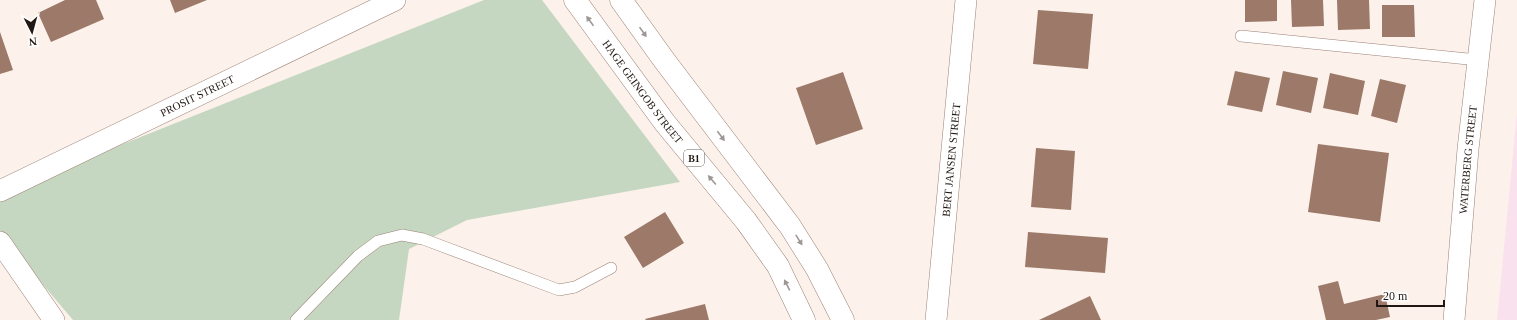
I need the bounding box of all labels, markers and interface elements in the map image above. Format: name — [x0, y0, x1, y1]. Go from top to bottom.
north arrow — [12, 12, 52, 52]
one-way arrow — [587, 16, 595, 26]
one-way arrow — [639, 27, 647, 37]
text: N — [28, 36, 38, 48]
street label: HAGE GEINGOB STREET — [600, 38, 685, 146]
street label: PROSIT STREET — [158, 73, 236, 119]
street label: BERT JANSEN STREET — [940, 102, 962, 217]
street label: WATERBERG STREET — [1457, 104, 1479, 214]
one-way arrow — [717, 130, 725, 141]
road number: B1 — [684, 150, 704, 166]
one-way arrow — [708, 174, 716, 185]
one-way arrow — [795, 235, 803, 245]
one-way arrow — [784, 279, 791, 291]
scale bar — [1377, 282, 1444, 308]
text: 20 m — [1383, 289, 1408, 303]

